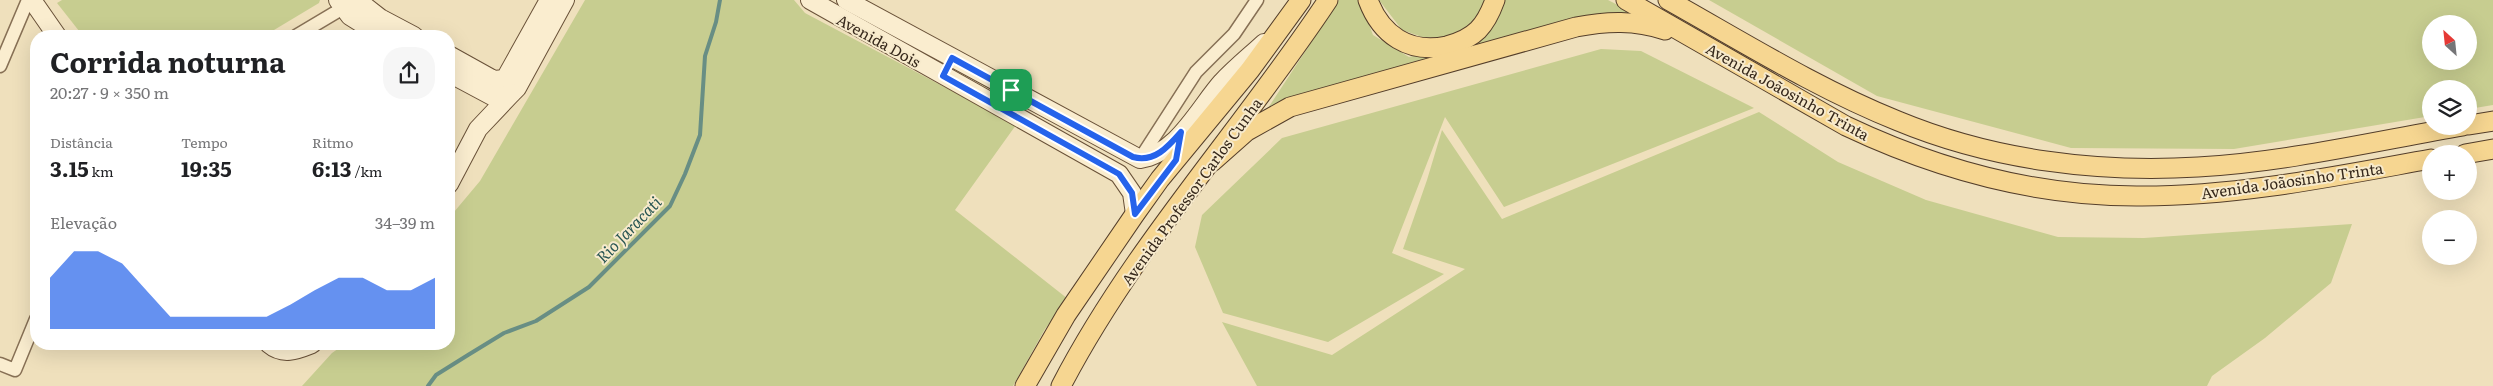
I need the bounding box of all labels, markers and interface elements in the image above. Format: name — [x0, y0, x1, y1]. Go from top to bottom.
street label: Avenida Dois — [833, 7, 925, 73]
north arrow — [2422, 15, 2478, 70]
map controls — [2422, 15, 2477, 265]
street label: Avenida Joãosinho Trinta — [1702, 36, 1875, 146]
text: Corrida noturna — [50, 40, 286, 82]
button: share — [383, 47, 435, 99]
pin — [990, 69, 1032, 111]
icon: arrive — [997, 76, 1025, 104]
text: 20:27 · 9 × 350 m — [50, 80, 169, 104]
button: layers — [2422, 80, 2477, 135]
street label: Avenida Professor Carlos Cunha — [1115, 92, 1268, 290]
text: Distância — [50, 132, 113, 152]
text: Tempo — [181, 132, 228, 152]
text: Ritmo — [312, 132, 353, 152]
button: + — [2422, 145, 2477, 200]
text: 3.15 — [50, 152, 89, 183]
text: 19:35 — [181, 152, 232, 183]
text: 6:13 — [312, 152, 352, 183]
street label: Avenida Joãosinho Trinta — [2199, 156, 2385, 204]
text: km — [89, 161, 114, 181]
text: /km — [352, 161, 382, 181]
water label: Rio Jaracati — [590, 190, 666, 268]
text: Elevação — [50, 210, 117, 234]
text: 34–39 m — [375, 210, 435, 234]
button: − — [2422, 210, 2477, 265]

